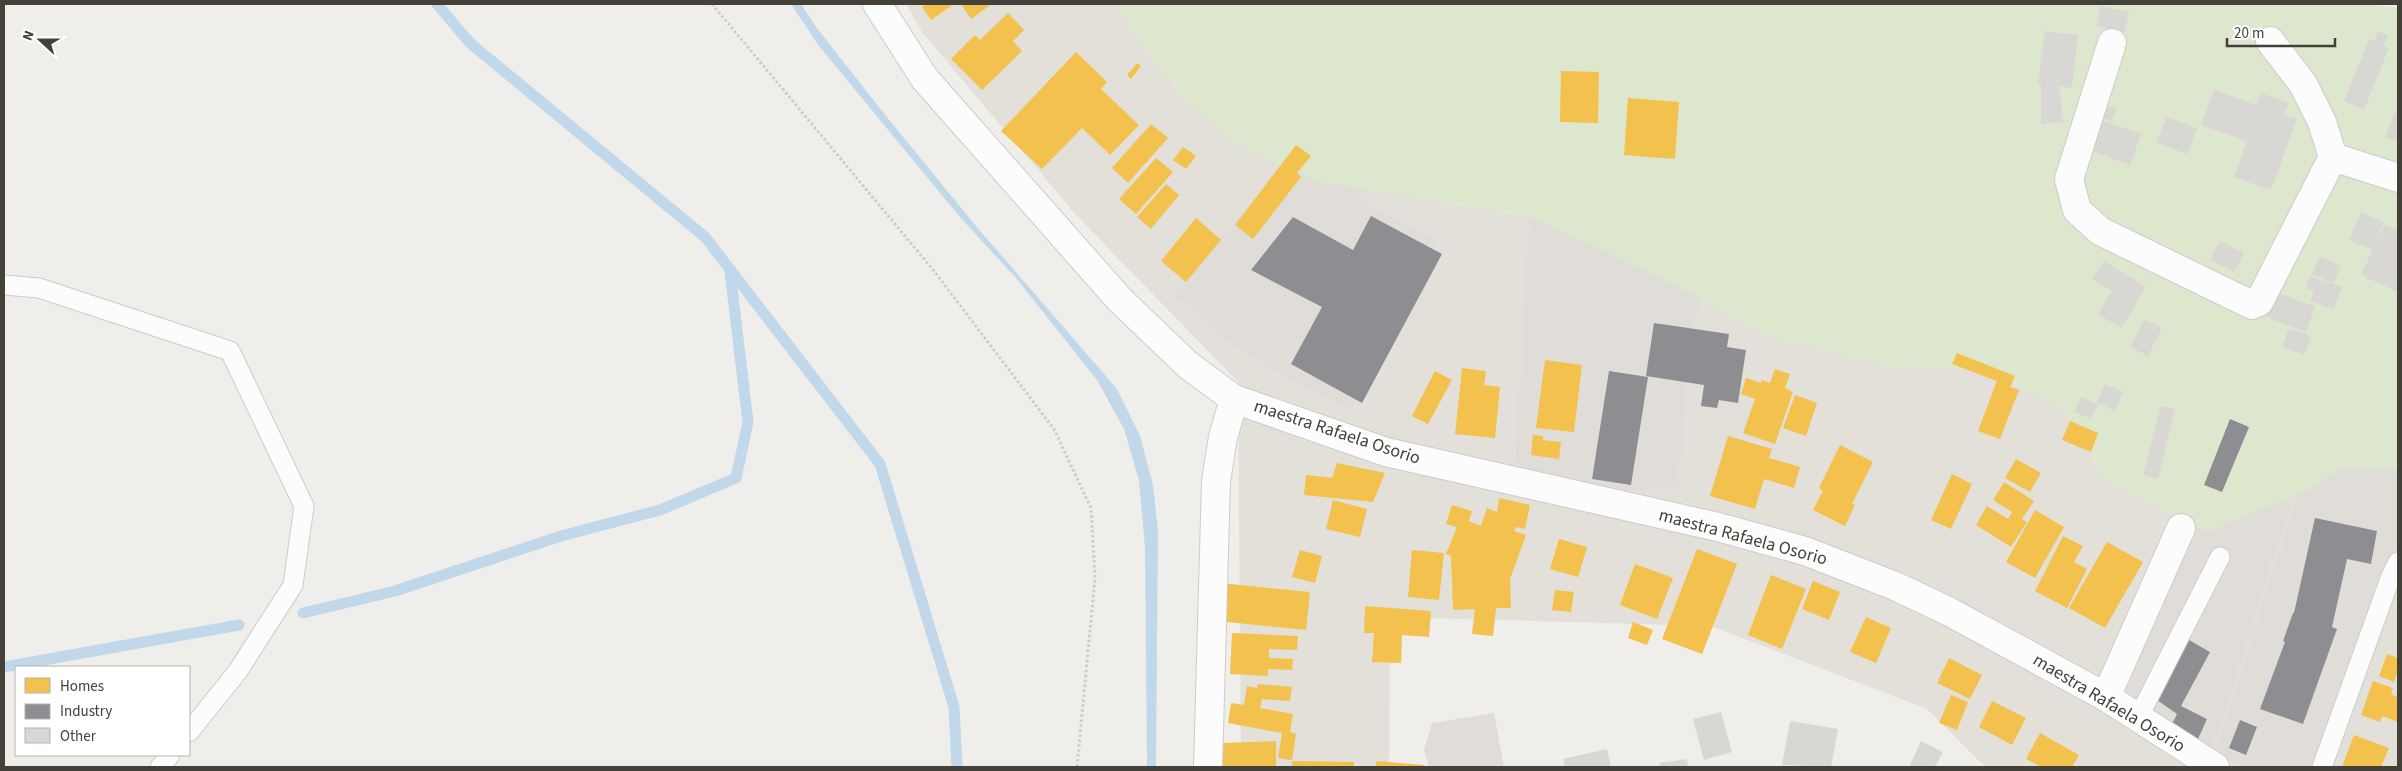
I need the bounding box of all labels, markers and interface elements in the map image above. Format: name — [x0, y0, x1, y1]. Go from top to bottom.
north arrow — [15, 15, 65, 65]
scale bar — [2227, 15, 2334, 47]
text: 20 m — [2234, 23, 2264, 44]
text: N — [18, 28, 40, 44]
street label: maestra Rafaela Osorio — [1251, 393, 1423, 471]
street label: maestra Rafaela Osorio — [1656, 502, 1830, 572]
street label: maestra Rafaela Osorio — [2028, 648, 2190, 758]
legend — [15, 666, 190, 756]
text: Homes — [60, 676, 104, 697]
text: Industry — [60, 701, 112, 722]
text: Other — [60, 726, 97, 747]

